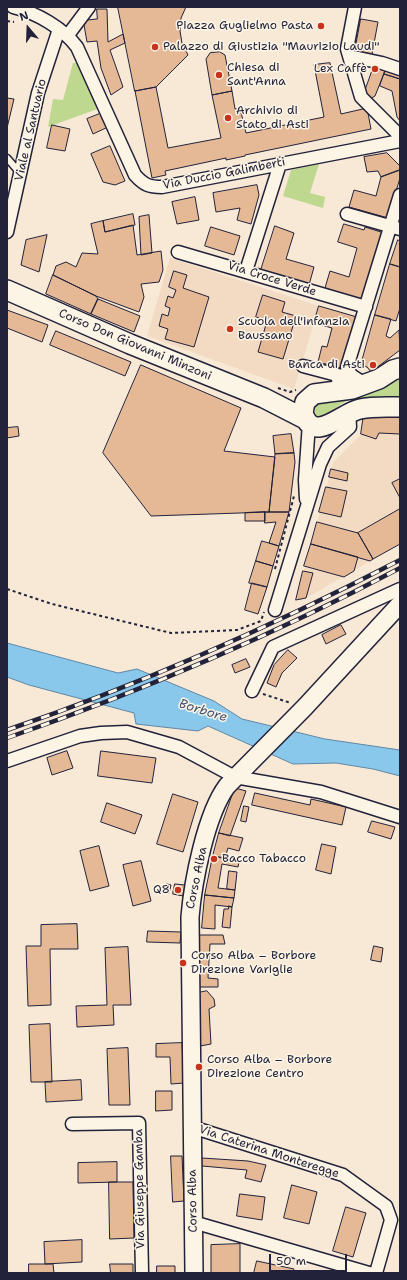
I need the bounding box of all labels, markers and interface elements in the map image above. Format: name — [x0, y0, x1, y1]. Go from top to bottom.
north arrow — [8, 8, 48, 48]
text: N — [17, 8, 30, 25]
place label: Piazza Guglielmo Pasta — [176, 19, 313, 33]
marker: Piazza Guglielmo Pasta — [316, 21, 326, 31]
place label: Palazzo di Giustizia "Maurizio Laudi" — [163, 40, 380, 54]
marker: Palazzo di Giustizia "Maurizio Laudi" — [150, 42, 160, 52]
place label: Chiesa di Sant'Anna — [227, 61, 286, 89]
place label: Lex Caffè — [314, 62, 367, 76]
marker: Lex Caffè — [370, 64, 380, 74]
marker: Chiesa di Sant'Anna — [214, 70, 224, 80]
street label: Viale al Santuario — [12, 78, 50, 182]
place label: Archivio di Stato di Asti — [236, 104, 309, 132]
marker: Archivio di Stato di Asti — [223, 113, 233, 123]
street label: Via Duccio Galimberti — [161, 155, 287, 193]
street label: Via Croce Verde — [226, 259, 318, 299]
street label: Corso Don Giovanni Minzoni — [56, 306, 214, 384]
place label: Scuola dell'infanzia Baussano — [238, 315, 349, 343]
marker: Scuola dell'infanzia Baussano — [225, 324, 235, 334]
place label: Banca di Asti — [288, 358, 365, 372]
marker: Banca di Asti — [368, 360, 378, 370]
water label: Borbore — [177, 696, 229, 726]
street label: Corso Alba — [183, 846, 211, 910]
place label: Bacco Tabacco — [222, 852, 306, 866]
marker: Bacco Tabacco — [209, 854, 219, 864]
place label: Q8 — [153, 883, 170, 897]
marker: Q8 — [173, 885, 183, 895]
place label: Corso Alba – Borbore Direzione Variglie — [191, 949, 316, 977]
marker: Corso Alba – Borbore Direzione Variglie — [178, 958, 188, 968]
place label: Corso Alba – Borbore Direzione Centro — [207, 1053, 332, 1081]
marker: Corso Alba – Borbore Direzione Centro — [194, 1062, 204, 1072]
street label: Via Caterina Monteregge — [197, 1123, 341, 1181]
street label: Via Giuseppe Gamba — [132, 1129, 148, 1249]
street label: Corso Alba — [185, 1169, 201, 1233]
scale bar — [271, 1246, 349, 1272]
text: 50 m — [276, 1253, 306, 1269]

